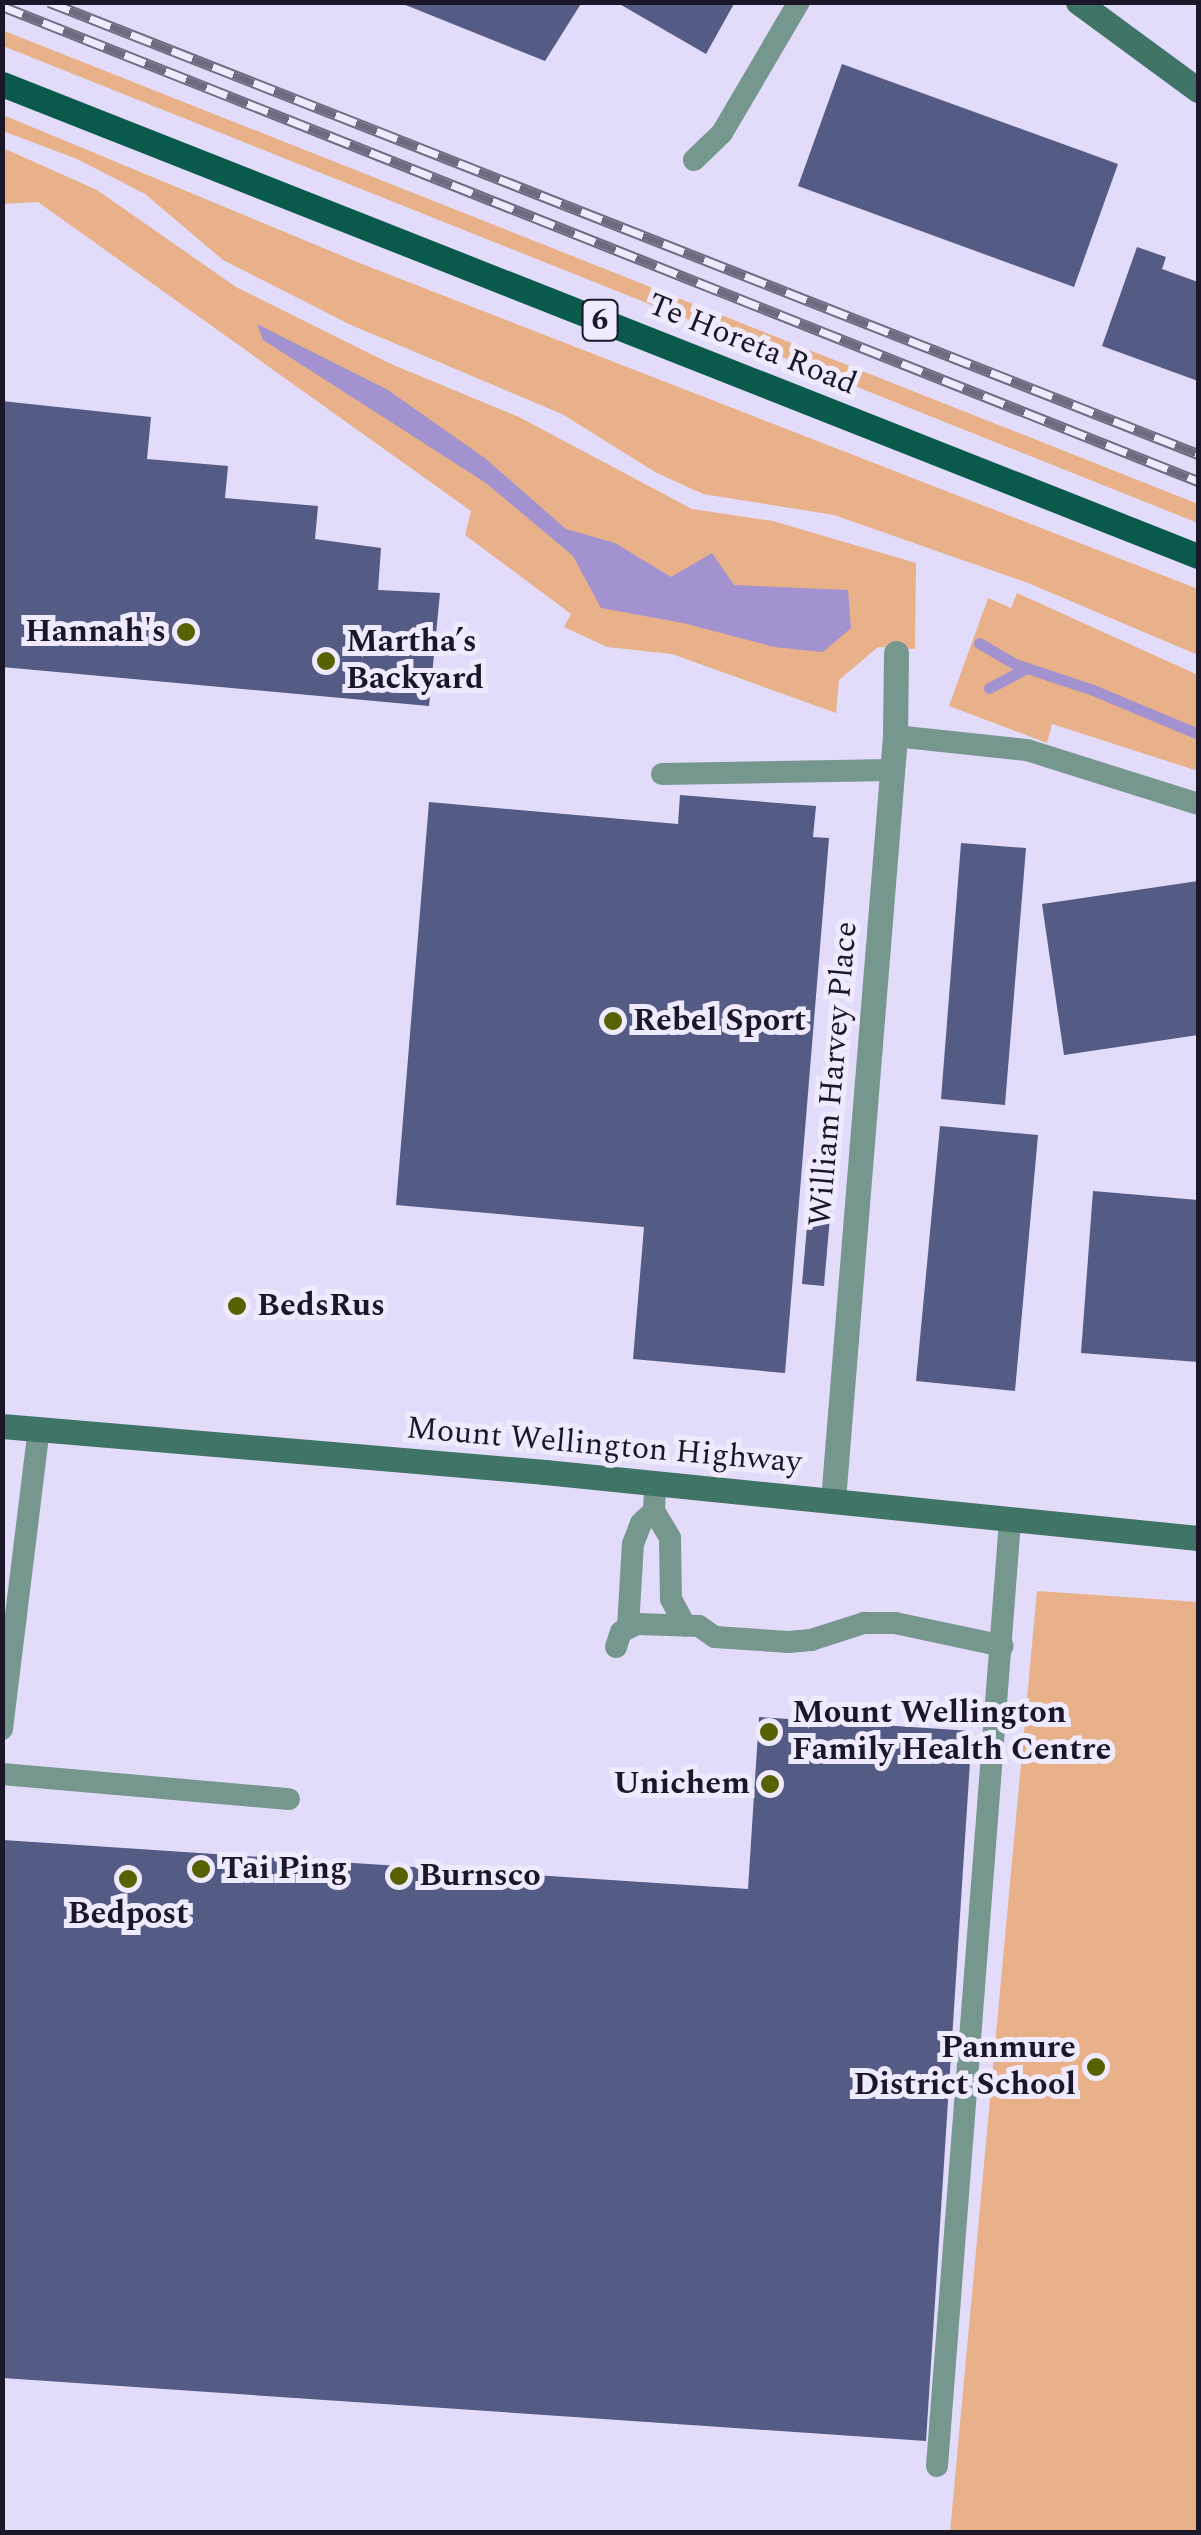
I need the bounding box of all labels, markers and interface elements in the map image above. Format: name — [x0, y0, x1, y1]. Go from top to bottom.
street label: Te Horeta Road — [642, 286, 862, 404]
road number: 6 — [580, 295, 620, 345]
place label: Hannah's — [25, 613, 166, 651]
marker: Hannah's — [175, 621, 197, 643]
place label: Martha’s Backyard — [346, 624, 484, 699]
marker: Martha’s Backyard — [315, 650, 337, 672]
street label: William Harvey Place — [802, 920, 866, 1228]
place label: Rebel Sport — [633, 1002, 806, 1040]
marker: Rebel Sport — [602, 1010, 624, 1032]
place label: BedsRus — [257, 1287, 385, 1325]
marker: BedsRus — [226, 1295, 248, 1317]
street label: Mount Wellington Highway — [405, 1410, 803, 1482]
place label: Mount Wellington Family Health Centre — [792, 1695, 1111, 1770]
marker: Mount Wellington Family Health Centre — [756, 1719, 782, 1745]
place label: Unichem — [613, 1765, 750, 1803]
marker: Unichem — [759, 1773, 781, 1795]
place label: Tai Ping — [221, 1850, 347, 1888]
place label: Burnsco — [419, 1857, 541, 1895]
marker: Tai Ping — [190, 1858, 212, 1880]
marker: Burnsco — [388, 1865, 410, 1887]
marker: Bedpost — [117, 1868, 139, 1890]
place label: Bedpost — [67, 1895, 189, 1933]
place label: Panmure District School — [854, 2030, 1076, 2105]
marker: Panmure District School — [1085, 2056, 1107, 2078]

